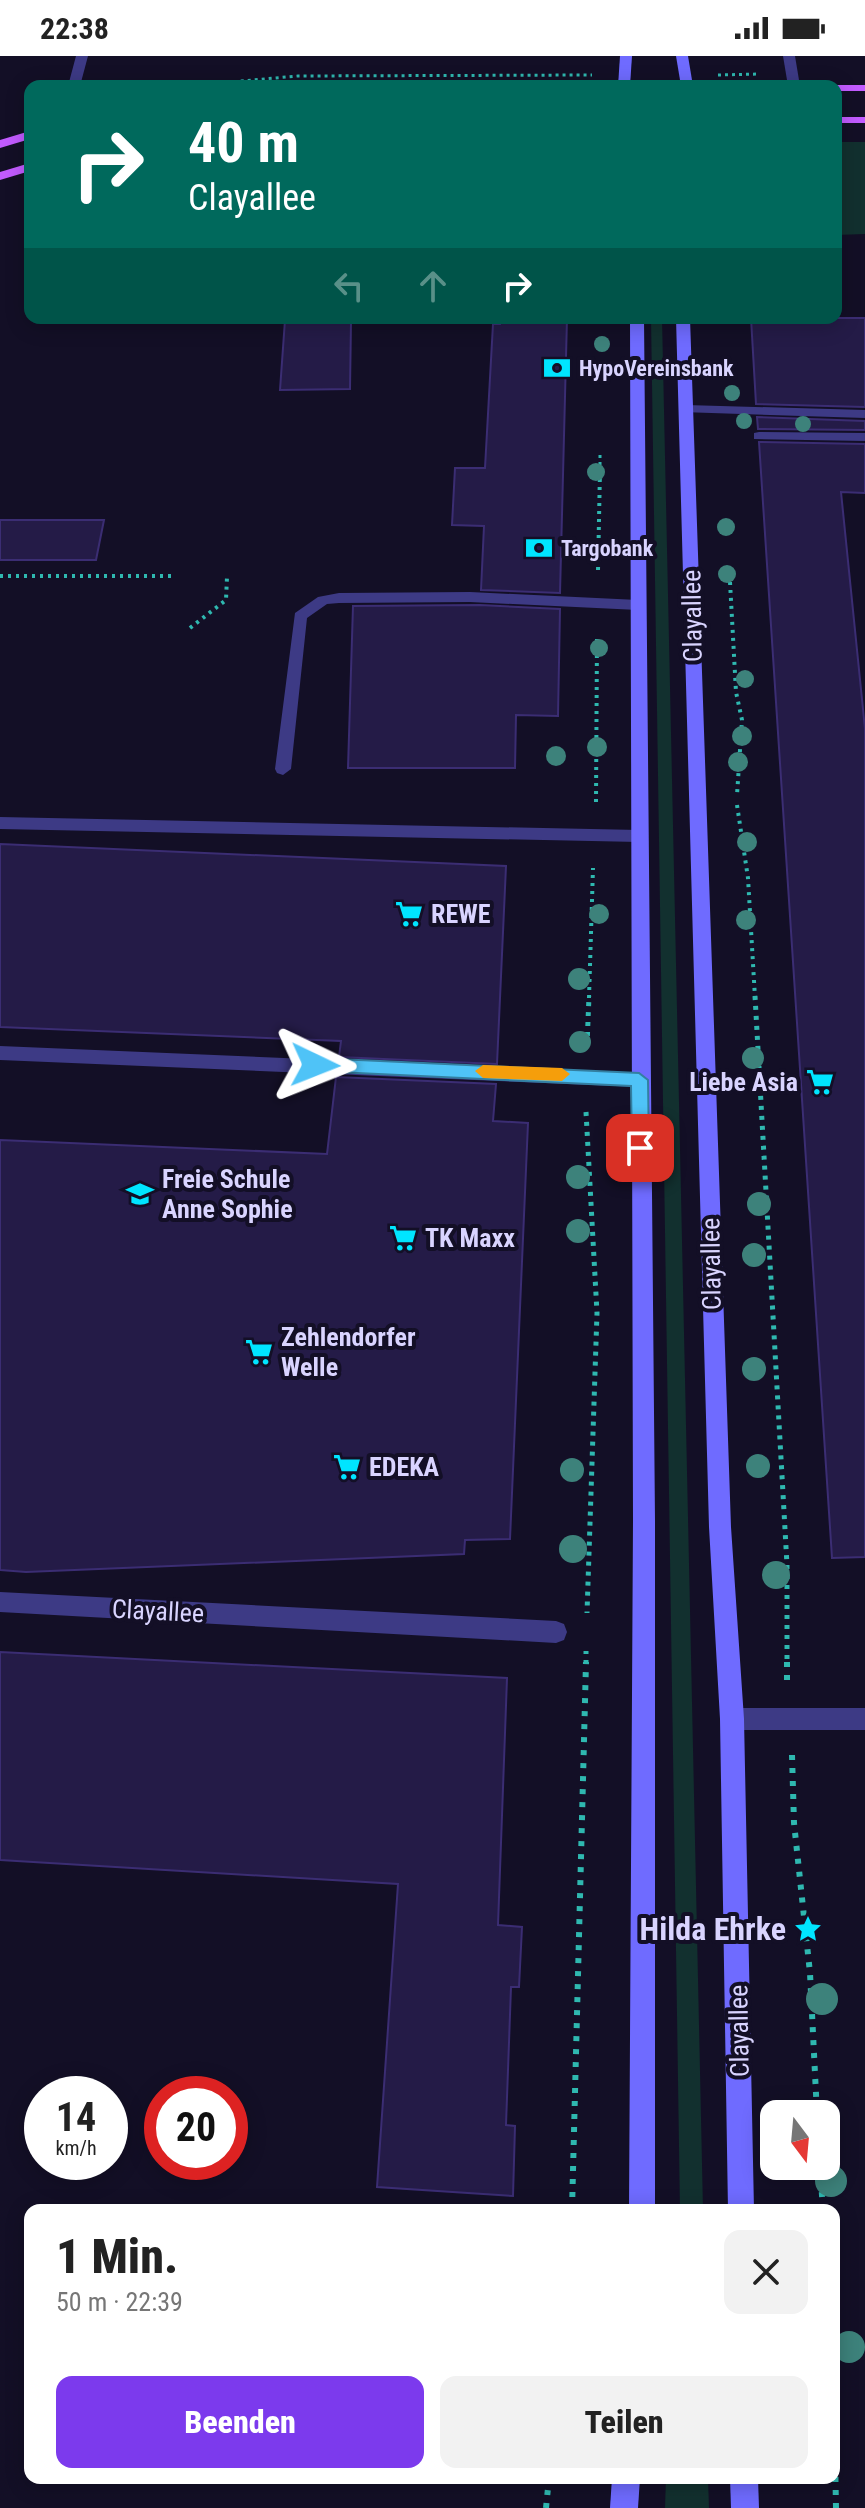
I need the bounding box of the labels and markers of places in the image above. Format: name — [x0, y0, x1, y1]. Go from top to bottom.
bank icon: HypoVereinsbank — [542, 353, 572, 383]
place label: HypoVereinsbank — [579, 356, 734, 381]
bank icon: Targobank — [524, 533, 554, 563]
place label: Targobank — [561, 536, 654, 561]
supermarket icon: REWE — [394, 899, 424, 929]
place label: REWE — [431, 899, 491, 929]
place label: Liebe Asia — [689, 1067, 798, 1097]
supermarket icon: Liebe Asia — [805, 1067, 835, 1097]
pin — [606, 1114, 674, 1182]
place label: Freie Schule Anne Sophie — [162, 1164, 293, 1224]
school or university icon: Freie Schule Anne Sophie — [125, 1179, 155, 1209]
supermarket icon: TK Maxx — [388, 1223, 418, 1253]
place label: TK Maxx — [425, 1223, 515, 1253]
place label: Zehlendorfer Welle — [281, 1322, 416, 1382]
supermarket icon: Zehlendorfer Welle — [244, 1337, 274, 1367]
supermarket icon: EDEKA — [332, 1452, 362, 1482]
place label: EDEKA — [369, 1452, 440, 1482]
place label: Hilda Ehrke — [640, 1910, 786, 1948]
place icon: Hilda Ehrke — [793, 1914, 823, 1944]

